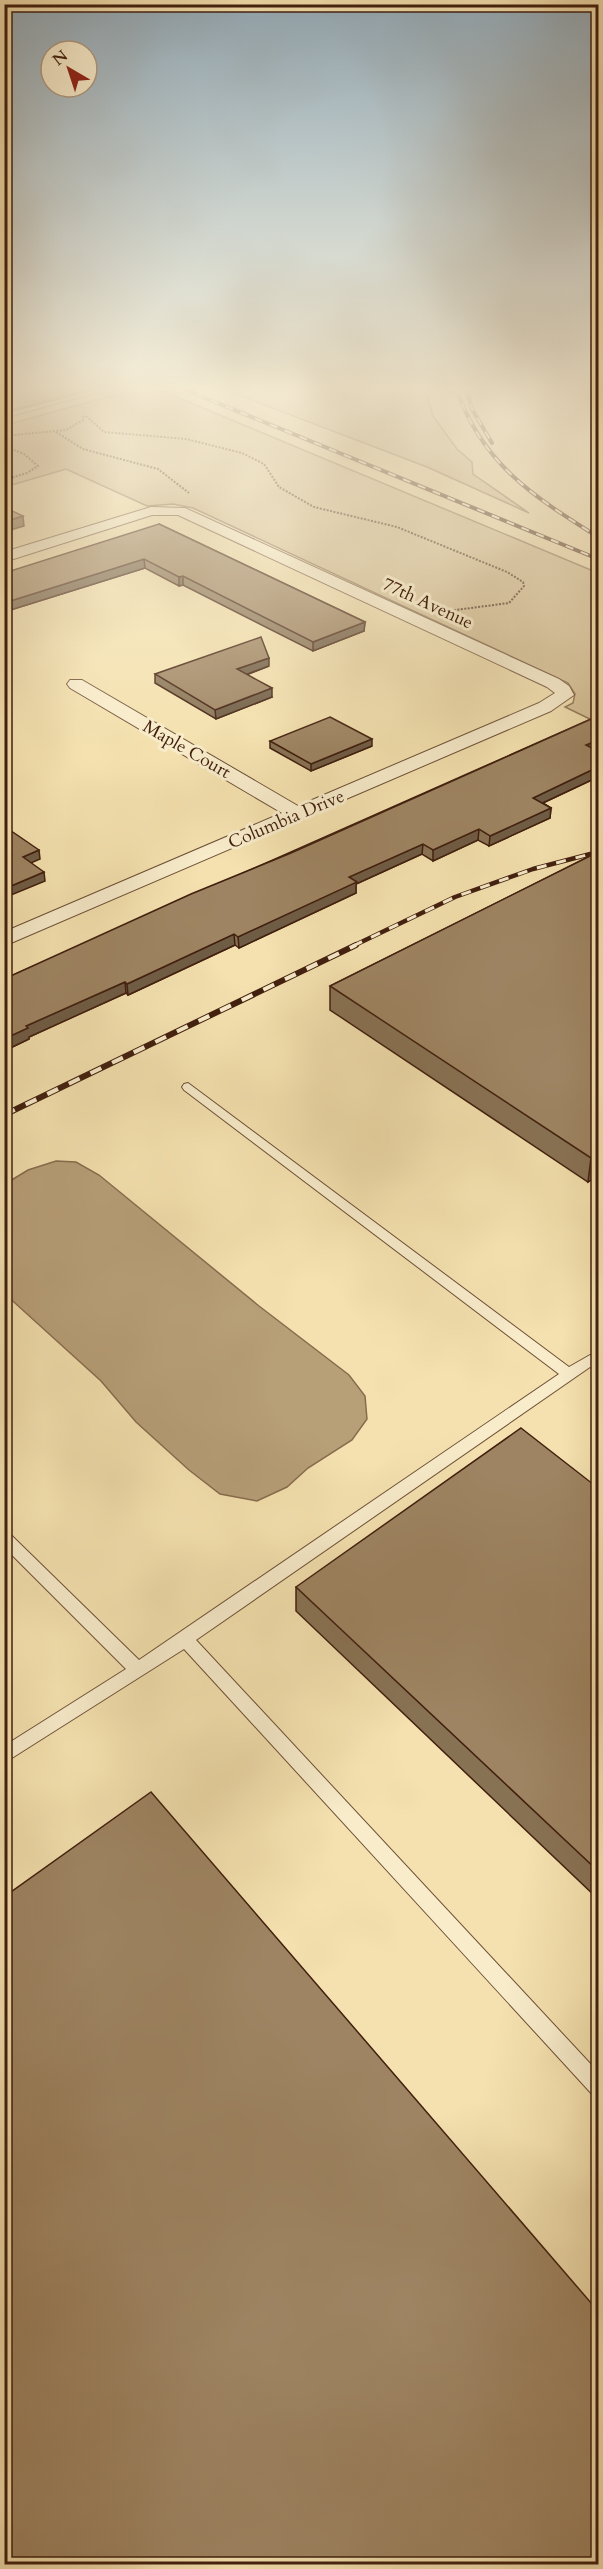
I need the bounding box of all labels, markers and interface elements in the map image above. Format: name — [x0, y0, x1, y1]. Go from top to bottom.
north arrow — [39, 39, 99, 99]
text: N — [48, 45, 73, 71]
street label: 77th Avenue — [378, 572, 477, 635]
street label: Maple Court — [138, 714, 235, 785]
street label: Columbia Drive — [224, 784, 348, 855]

